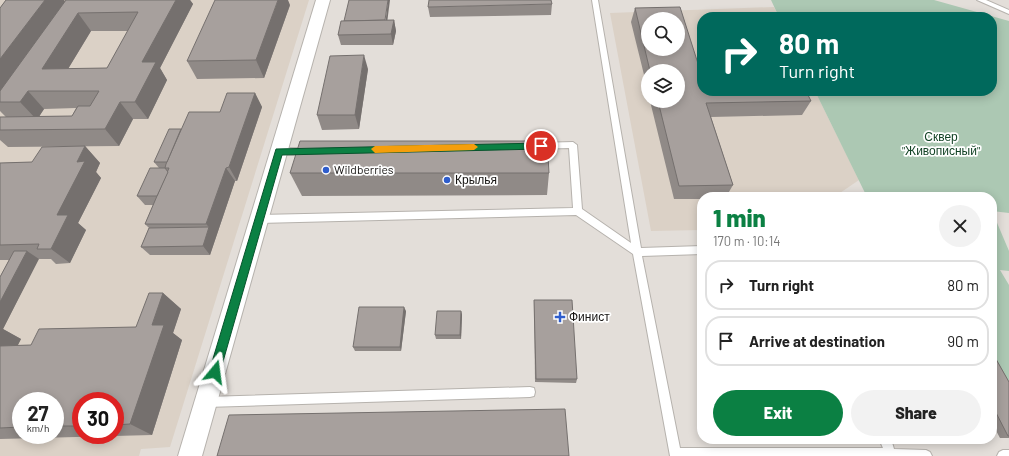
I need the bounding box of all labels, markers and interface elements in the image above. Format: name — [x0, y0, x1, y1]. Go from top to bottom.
map controls — [641, 12, 685, 108]
button: search — [641, 12, 685, 56]
text: 80 m — [779, 26, 839, 60]
icon: right — [713, 28, 765, 80]
text: Turn right — [779, 60, 855, 82]
button: layers — [641, 64, 685, 108]
pin — [524, 129, 558, 163]
park label: Сквер "Живописный" — [902, 129, 980, 157]
icon: arrive — [530, 135, 552, 157]
place label: Wildberries — [334, 162, 394, 176]
marker: Wildberries — [321, 165, 331, 175]
place label: Крылья — [455, 172, 497, 187]
marker: Крылья — [442, 175, 452, 185]
text: 1 min — [713, 203, 766, 232]
button: close — [939, 205, 981, 247]
text: 170 m · 10:14 — [713, 233, 780, 249]
icon: right — [715, 274, 737, 296]
text: Turn right — [749, 276, 814, 294]
text: 80 m — [947, 276, 979, 294]
place label: Финист — [569, 309, 610, 323]
marker: Финист — [554, 311, 566, 323]
icon: arrive — [715, 330, 737, 352]
text: Arrive at destination — [749, 332, 885, 350]
text: 90 m — [947, 332, 979, 350]
position arrow — [194, 351, 236, 393]
button: Exit — [713, 390, 843, 436]
button: Share — [851, 390, 981, 436]
speed limit sign: 30 — [72, 392, 124, 444]
text: 27 — [27, 401, 49, 425]
text: km/h — [27, 422, 49, 434]

